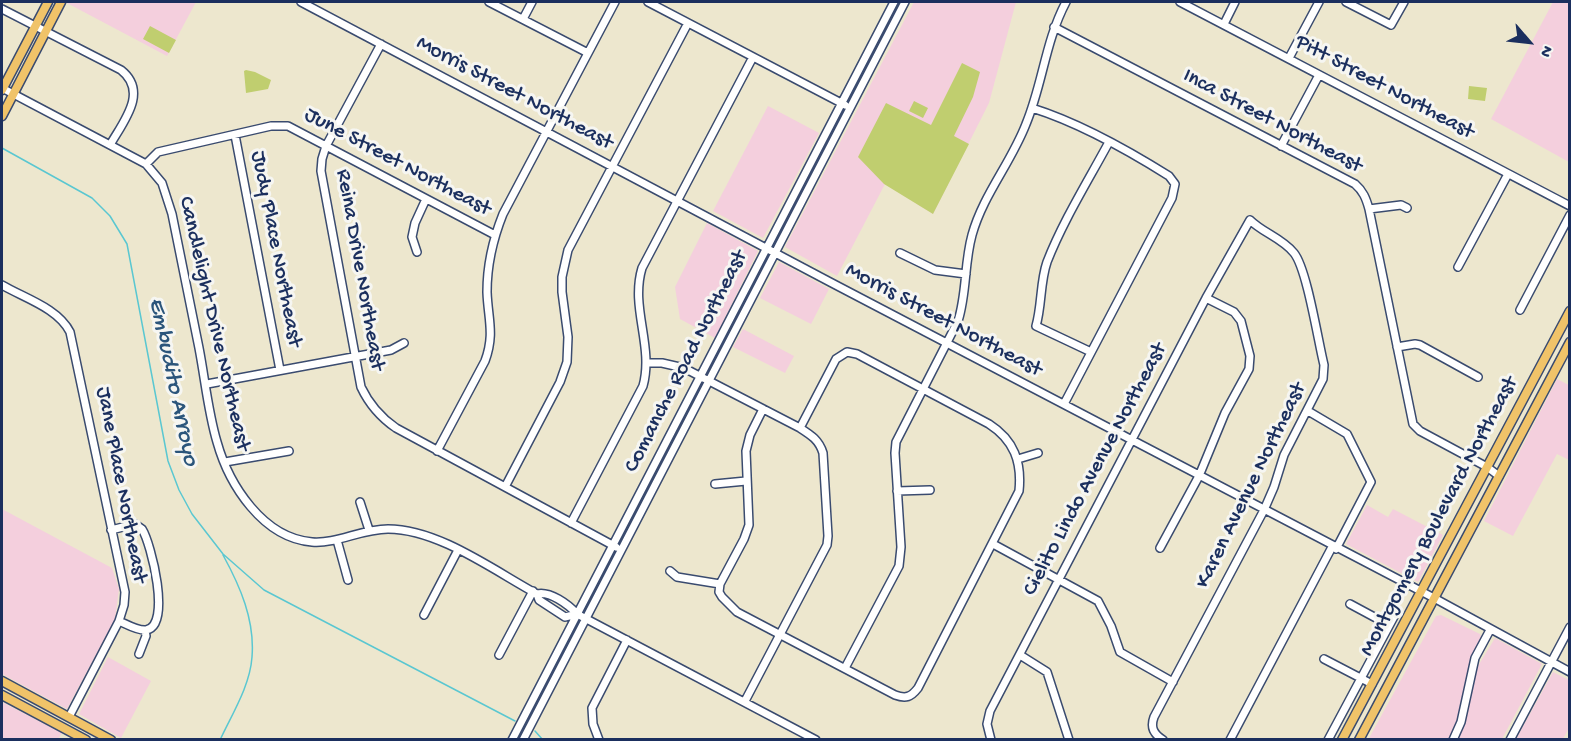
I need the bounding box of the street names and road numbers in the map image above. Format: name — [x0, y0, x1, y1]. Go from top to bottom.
street label: Pitt Street Northeast — [1290, 30, 1478, 146]
street label: Morris Street Northeast — [411, 31, 617, 157]
street label: Inca Street Northeast — [1178, 64, 1366, 180]
street label: June Street Northeast — [299, 103, 495, 223]
street label: Judy Place Northeast — [243, 149, 307, 349]
street label: Reina Drive Northeast — [328, 167, 390, 373]
street label: Candlelight Drive Northeast — [171, 194, 255, 454]
street label: Comanche Road Northeast — [619, 247, 755, 477]
street label: Morris Street Northeast — [840, 258, 1046, 384]
street label: Cielito Lindo Avenue Northeast — [1018, 339, 1174, 601]
street label: Montgomery Boulevard Northeast — [1355, 373, 1525, 661]
street label: Karen Avenue Northeast — [1191, 379, 1313, 593]
street label: Jane Place Northeast — [88, 385, 152, 585]

